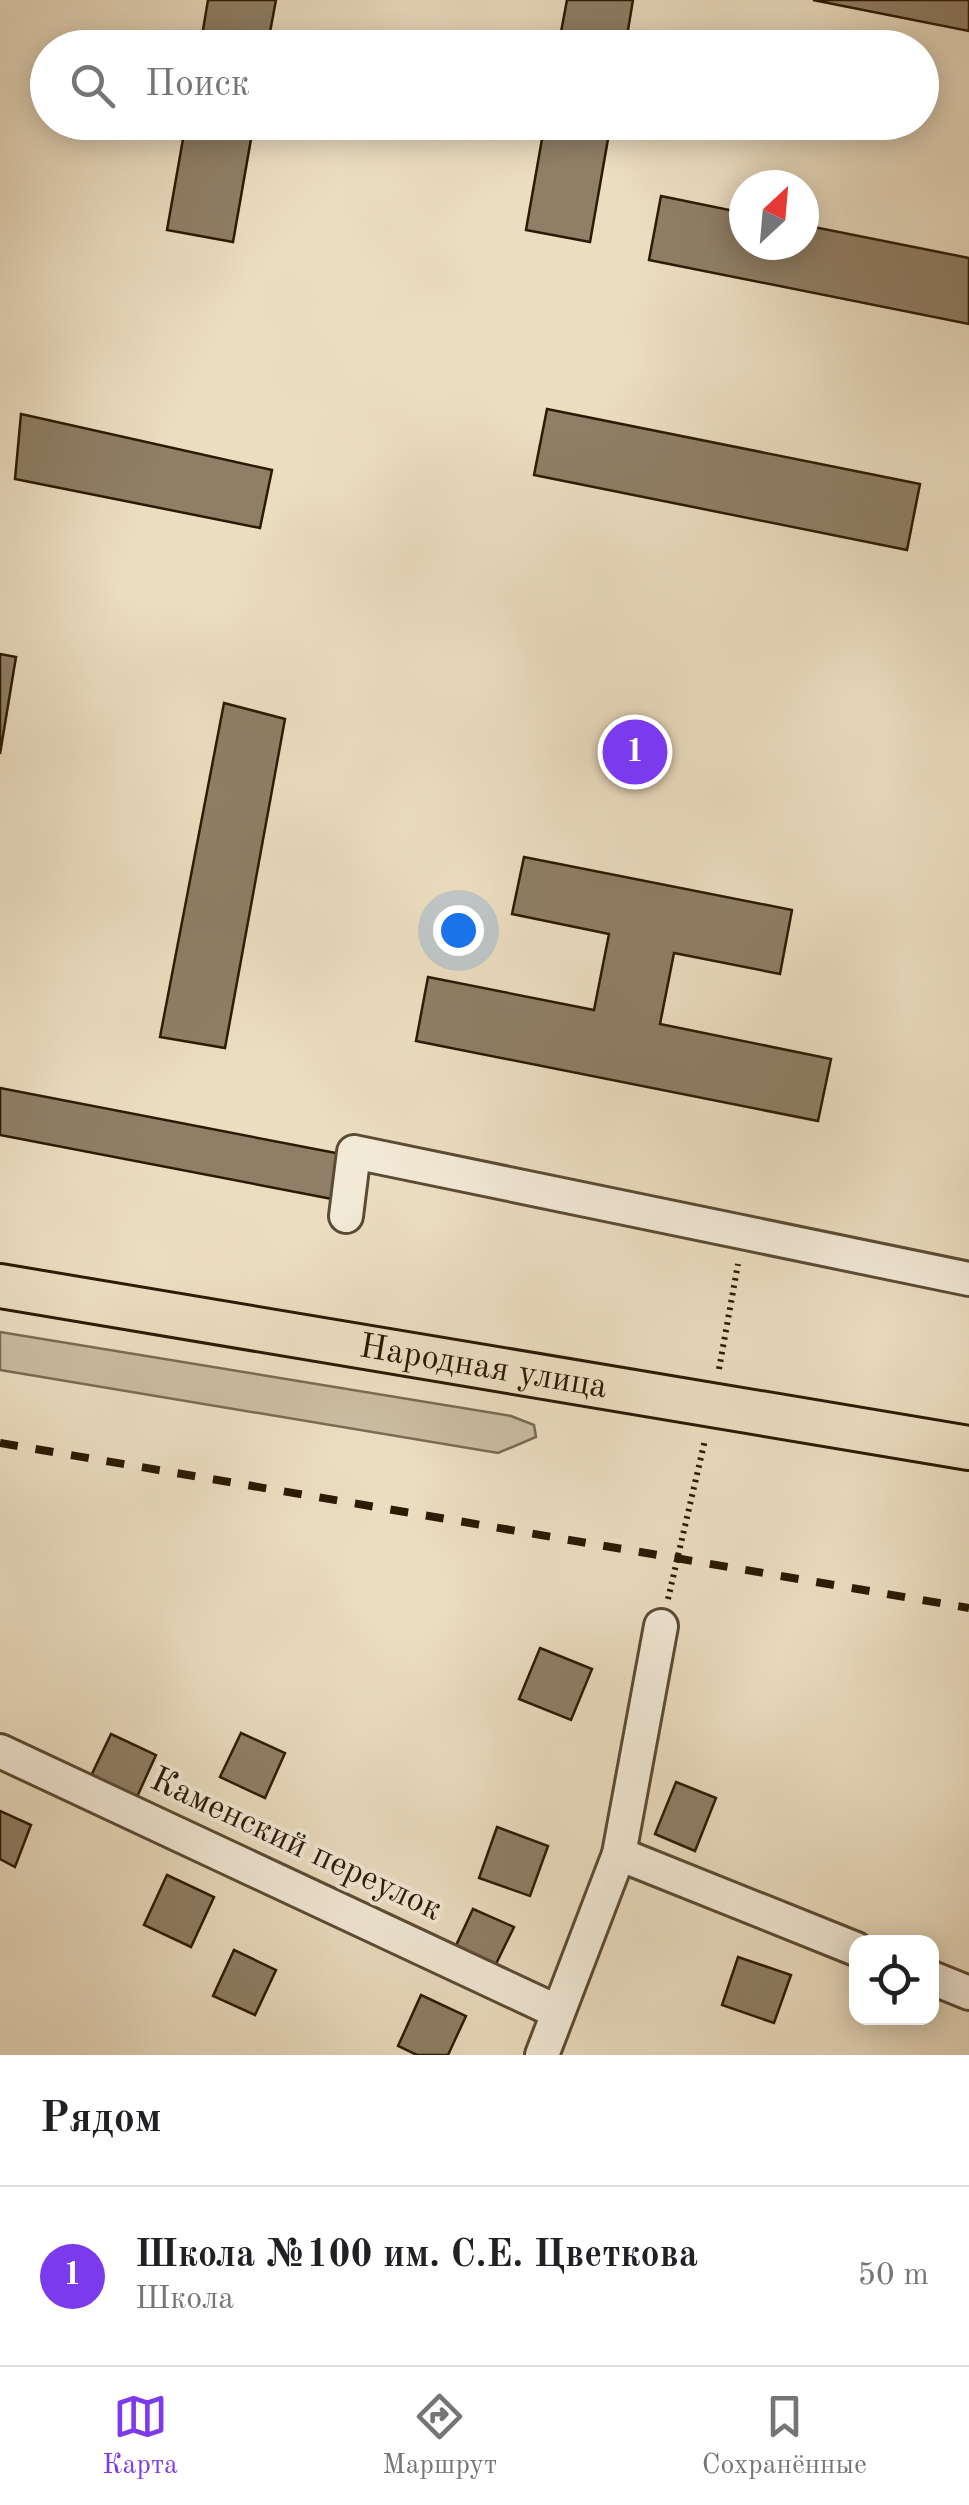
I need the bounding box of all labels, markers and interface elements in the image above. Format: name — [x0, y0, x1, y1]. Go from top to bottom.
search box — [30, 30, 939, 140]
icon: search — [65, 58, 120, 113]
text: Поиск — [145, 66, 250, 104]
north arrow — [729, 170, 819, 260]
pin: 1 — [602, 714, 668, 790]
your location — [433, 905, 484, 956]
street label: Народная улица — [357, 1329, 610, 1405]
street label: Каменский переулок — [145, 1762, 447, 1928]
map controls — [849, 1935, 939, 2025]
button: locate — [849, 1935, 939, 2025]
text: Рядом — [40, 2099, 162, 2141]
text: Школа №100 им. С.Е. Цветкова — [135, 2237, 698, 2275]
text: 1 — [63, 2260, 82, 2292]
text: 50 m — [858, 2260, 929, 2292]
text: Школа — [135, 2284, 234, 2316]
tab: Карта — [102, 2389, 178, 2484]
tab: Маршрут — [382, 2389, 497, 2484]
tab: Сохранённые — [702, 2389, 867, 2484]

